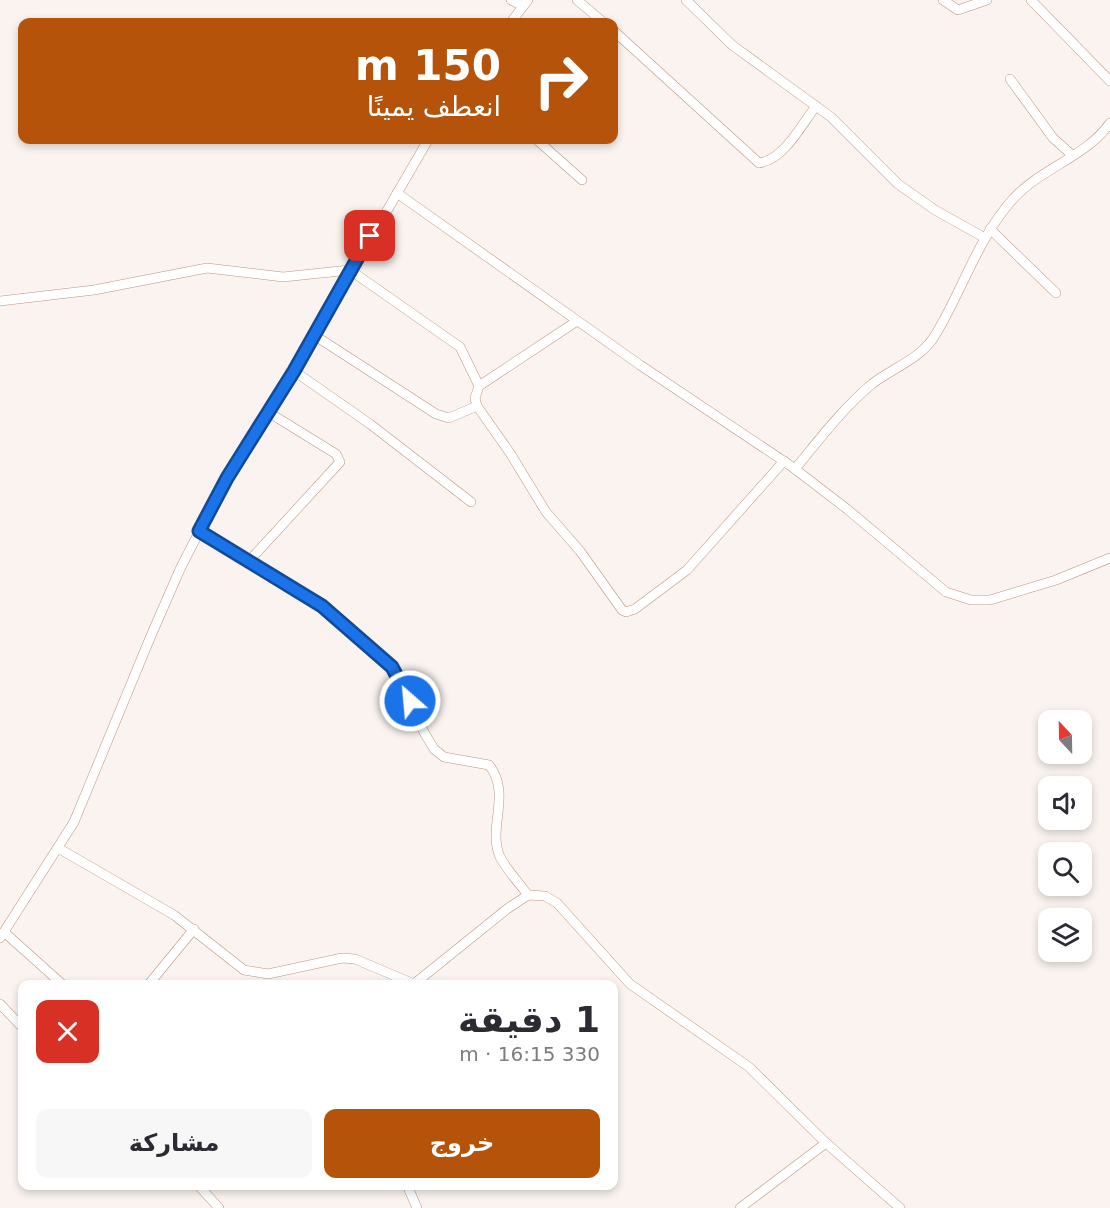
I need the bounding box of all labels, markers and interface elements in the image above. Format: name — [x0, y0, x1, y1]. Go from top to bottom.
text: 150 m — [355, 41, 501, 90]
icon: right — [522, 42, 600, 120]
text: انعطف يمينًا — [367, 91, 501, 122]
pin — [344, 210, 395, 261]
icon: arrive — [353, 219, 386, 252]
position arrow — [378, 669, 442, 733]
north arrow — [1038, 710, 1092, 764]
map controls — [1038, 710, 1092, 962]
button: sound — [1038, 776, 1092, 830]
button: search — [1038, 842, 1092, 896]
button: layers — [1038, 908, 1092, 962]
text: 1 دقيقة — [458, 999, 600, 1040]
button: close — [36, 1000, 99, 1063]
text: 330 m · 16:15 — [459, 1042, 600, 1066]
button: مشاركة — [36, 1109, 312, 1178]
button: خروج — [324, 1109, 600, 1178]

